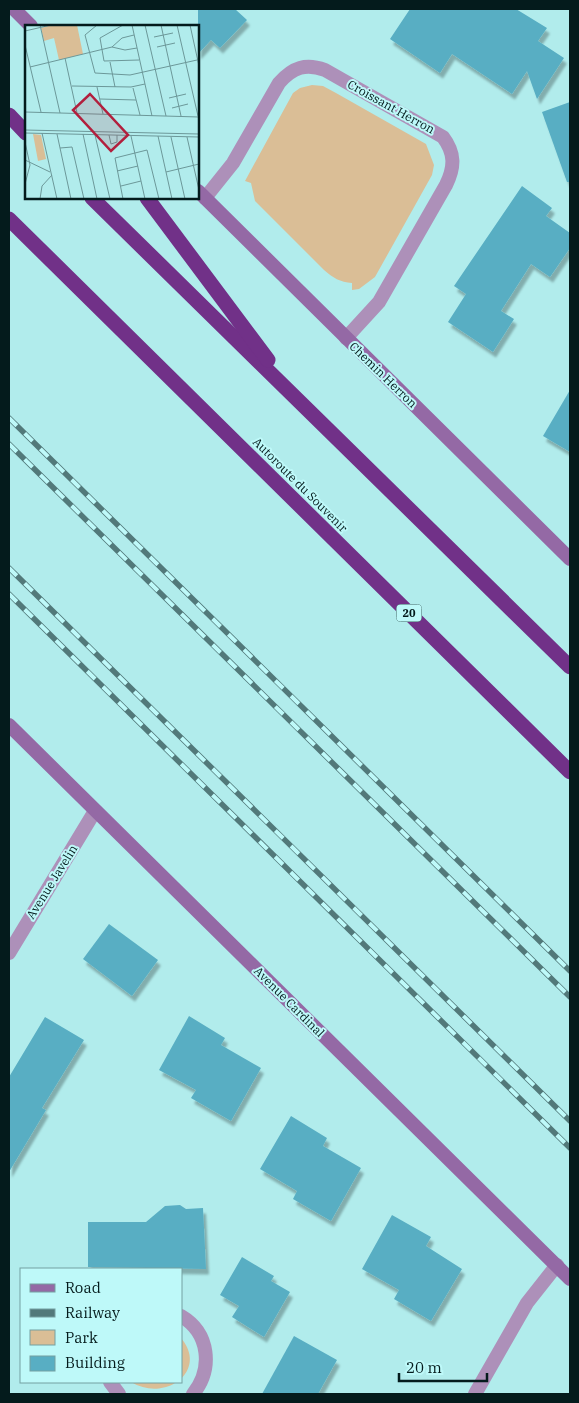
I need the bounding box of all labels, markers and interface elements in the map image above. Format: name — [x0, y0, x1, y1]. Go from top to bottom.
inset map — [25, 25, 199, 199]
street label: Croissant Herron — [345, 76, 438, 137]
street label: Chemin Herron — [346, 339, 421, 411]
street label: Autoroute du Souvenir — [250, 434, 351, 536]
road number: 20 — [396, 604, 422, 622]
street label: Avenue Javelin — [23, 842, 81, 922]
street label: Avenue Cardinal — [251, 963, 328, 1040]
legend — [20, 1268, 182, 1383]
text: Road — [65, 1278, 101, 1297]
text: Railway — [65, 1303, 120, 1322]
text: Park — [65, 1328, 98, 1347]
scale bar — [399, 1350, 486, 1382]
text: Building — [65, 1353, 125, 1372]
text: 20 m — [406, 1358, 442, 1377]

